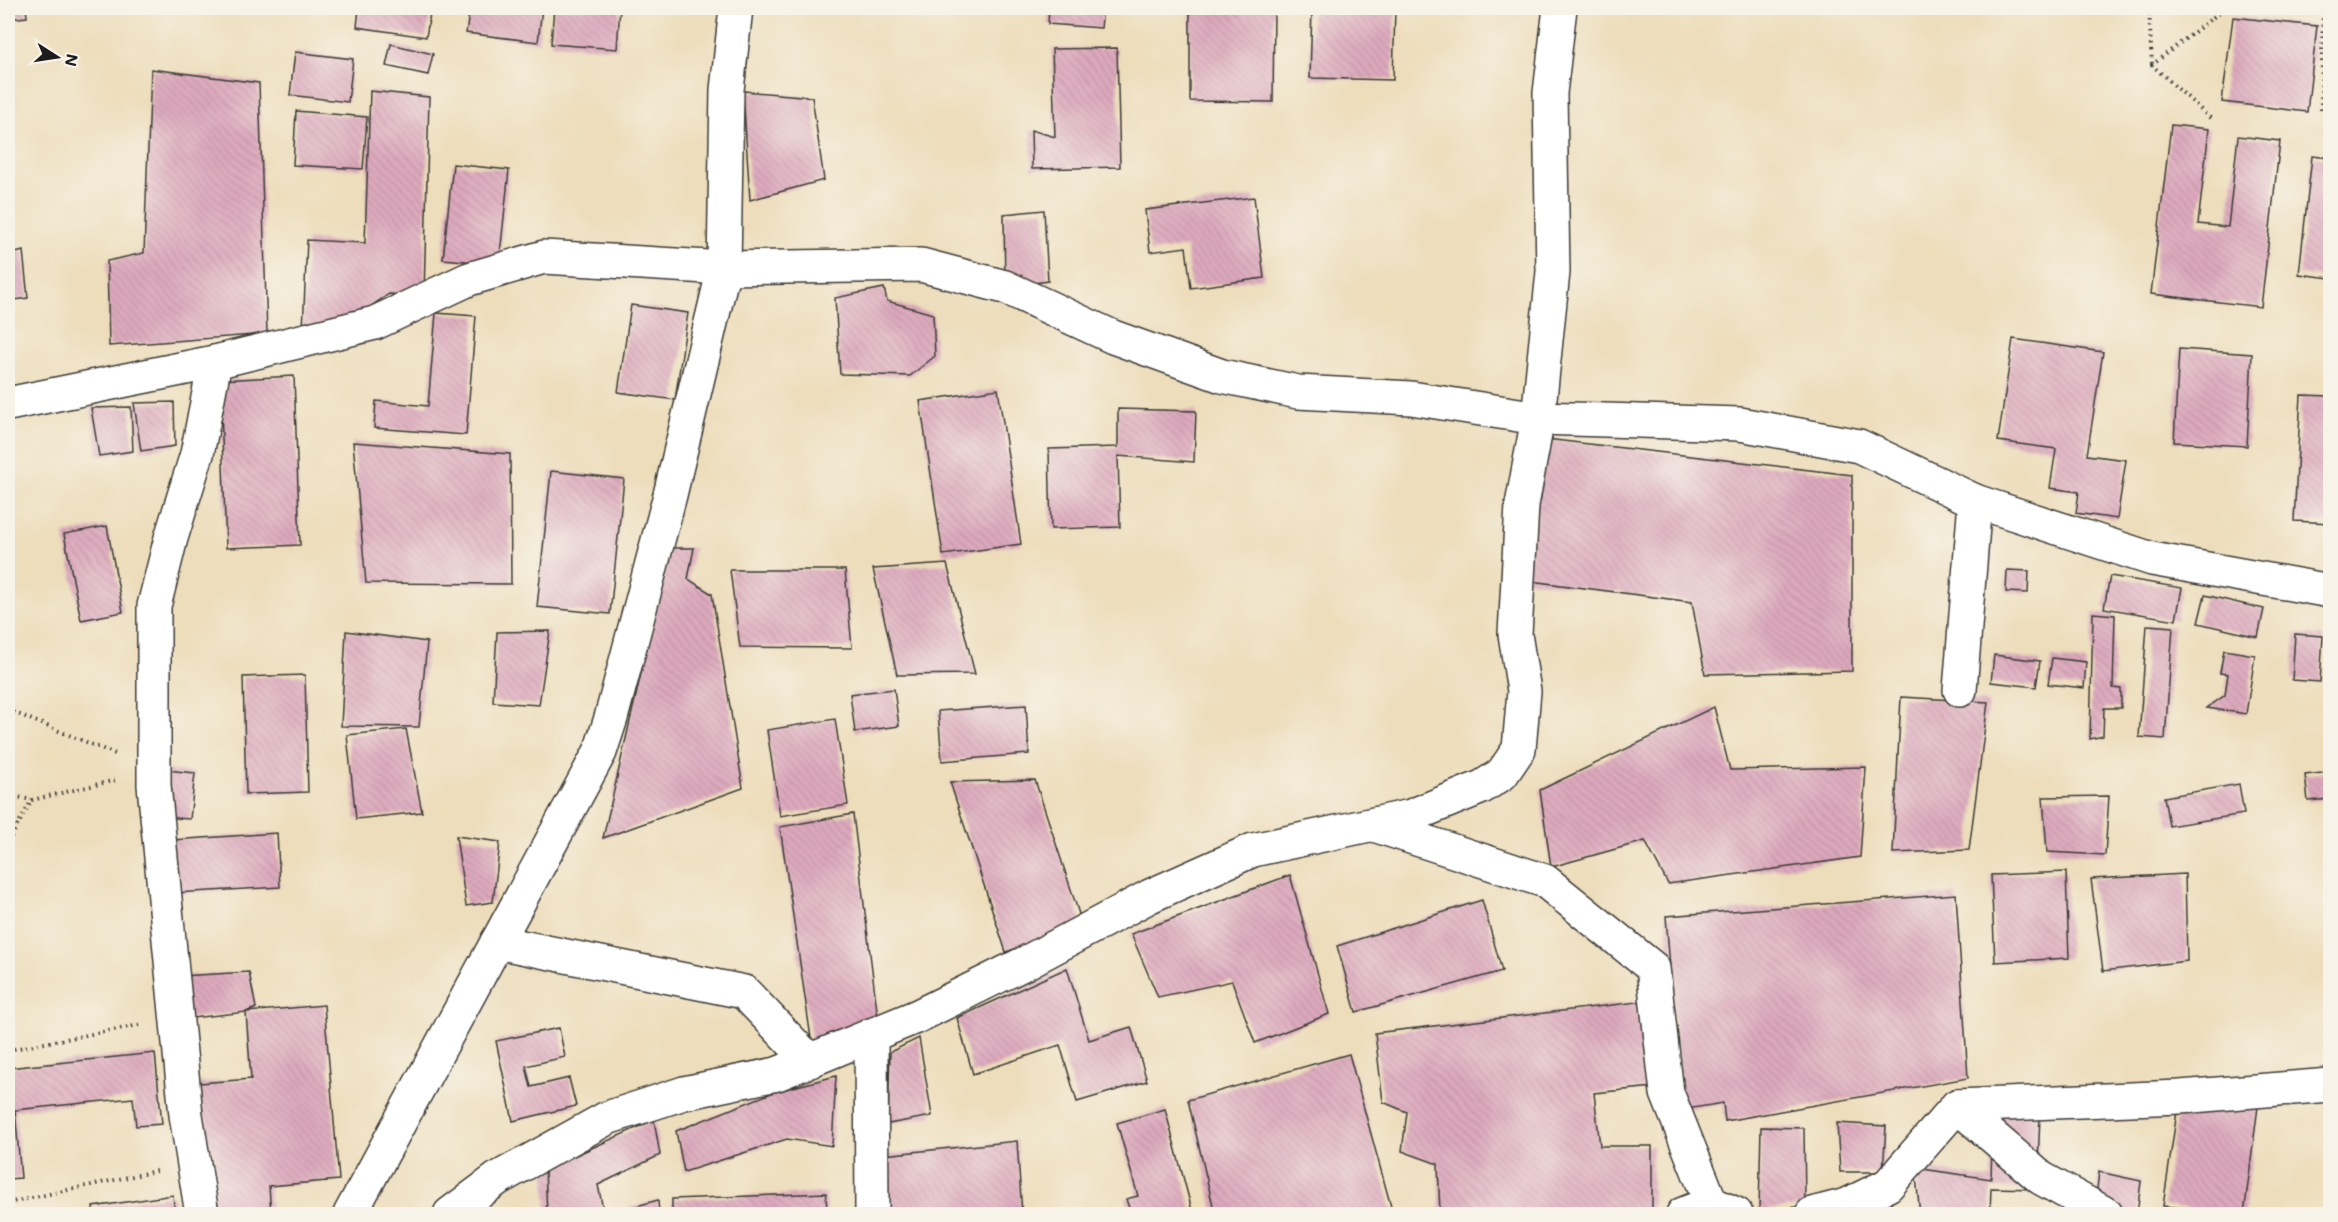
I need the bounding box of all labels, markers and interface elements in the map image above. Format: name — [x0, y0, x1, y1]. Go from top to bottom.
north arrow — [27, 27, 87, 87]
text: N — [61, 52, 84, 68]

